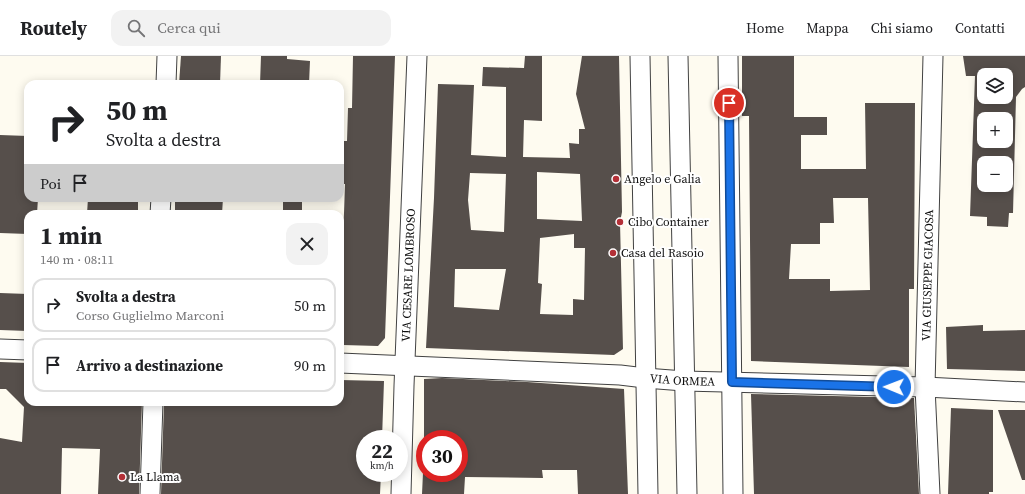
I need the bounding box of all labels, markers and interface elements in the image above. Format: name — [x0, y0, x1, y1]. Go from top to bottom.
search box — [111, 10, 391, 46]
text: Routely — [20, 15, 87, 41]
icon: search — [125, 17, 147, 39]
text: Cerca qui — [157, 17, 221, 38]
text: Home — [746, 18, 784, 38]
text: Mappa — [806, 18, 849, 38]
text: Chi siamo — [871, 18, 933, 38]
text: Contatti — [955, 18, 1005, 38]
map controls — [977, 68, 1013, 192]
button: layers — [977, 68, 1013, 104]
pin — [712, 86, 746, 120]
text: 50 m — [106, 91, 168, 129]
icon: arrive — [718, 92, 740, 114]
icon: right — [40, 96, 92, 148]
button: + — [977, 112, 1013, 148]
text: Svolta a destra — [106, 127, 221, 152]
button: − — [977, 156, 1013, 192]
place label: Angelo e Galia — [624, 171, 702, 187]
icon: arrive — [69, 172, 91, 194]
text: Poi — [40, 173, 61, 194]
marker: Angelo e Galia — [611, 174, 621, 184]
street label: VIA CESARE LOMBROSO — [398, 208, 419, 342]
street label: VIA GIUSEPPE GIACOSA — [918, 209, 937, 341]
place label: Cibo Container — [628, 214, 709, 230]
marker: Cibo Container — [615, 217, 625, 227]
text: 1 min — [40, 219, 102, 252]
button: close — [286, 223, 328, 265]
place label: Casa del Rasoio — [621, 245, 704, 261]
marker: Casa del Rasoio — [608, 248, 618, 258]
text: 140 m · 08:11 — [40, 251, 114, 268]
text: Svolta a destra — [76, 286, 176, 307]
icon: right — [42, 294, 64, 316]
text: 50 m — [294, 295, 326, 316]
text: Corso Guglielmo Marconi — [76, 307, 224, 324]
icon: arrive — [42, 354, 64, 376]
text: Arrivo a destinazione — [76, 355, 223, 376]
text: 90 m — [294, 355, 326, 376]
position arrow — [873, 366, 915, 408]
street label: VIA ORMEA — [649, 370, 715, 390]
speed limit sign: 30 — [416, 430, 468, 482]
text: 22 — [371, 437, 393, 465]
text: km/h — [370, 459, 394, 472]
place label: La Llama — [130, 469, 181, 485]
marker: La Llama — [117, 472, 127, 482]

